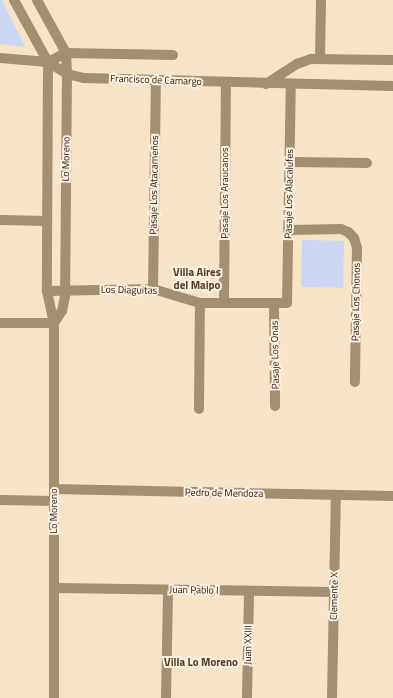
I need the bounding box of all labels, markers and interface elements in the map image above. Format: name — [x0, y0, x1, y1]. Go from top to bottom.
street label: Francisco de Camargo — [110, 72, 202, 88]
street label: Pasaje Los Atacameños — [147, 135, 161, 235]
street label: Lo Moreno — [60, 136, 72, 182]
street label: Pasaje Los Araucanos — [219, 147, 231, 239]
street label: Pasaje Los Alacalufes — [282, 149, 296, 239]
street label: Pasaje Los Chonos — [349, 263, 363, 341]
district label: Villa Aires del Maipo — [173, 266, 221, 292]
street label: Los Diaguitas — [101, 284, 157, 296]
street label: Pasaje Los Onas — [268, 321, 282, 389]
street label: Pedro de Mendoza — [185, 486, 263, 500]
street label: Lo Moreno — [48, 489, 60, 533]
street label: Clemente X — [328, 572, 340, 620]
street label: Juan Pablo I — [169, 584, 219, 596]
street label: Juan XXIII — [242, 625, 254, 665]
district label: Villa Lo Moreno — [164, 655, 238, 669]

